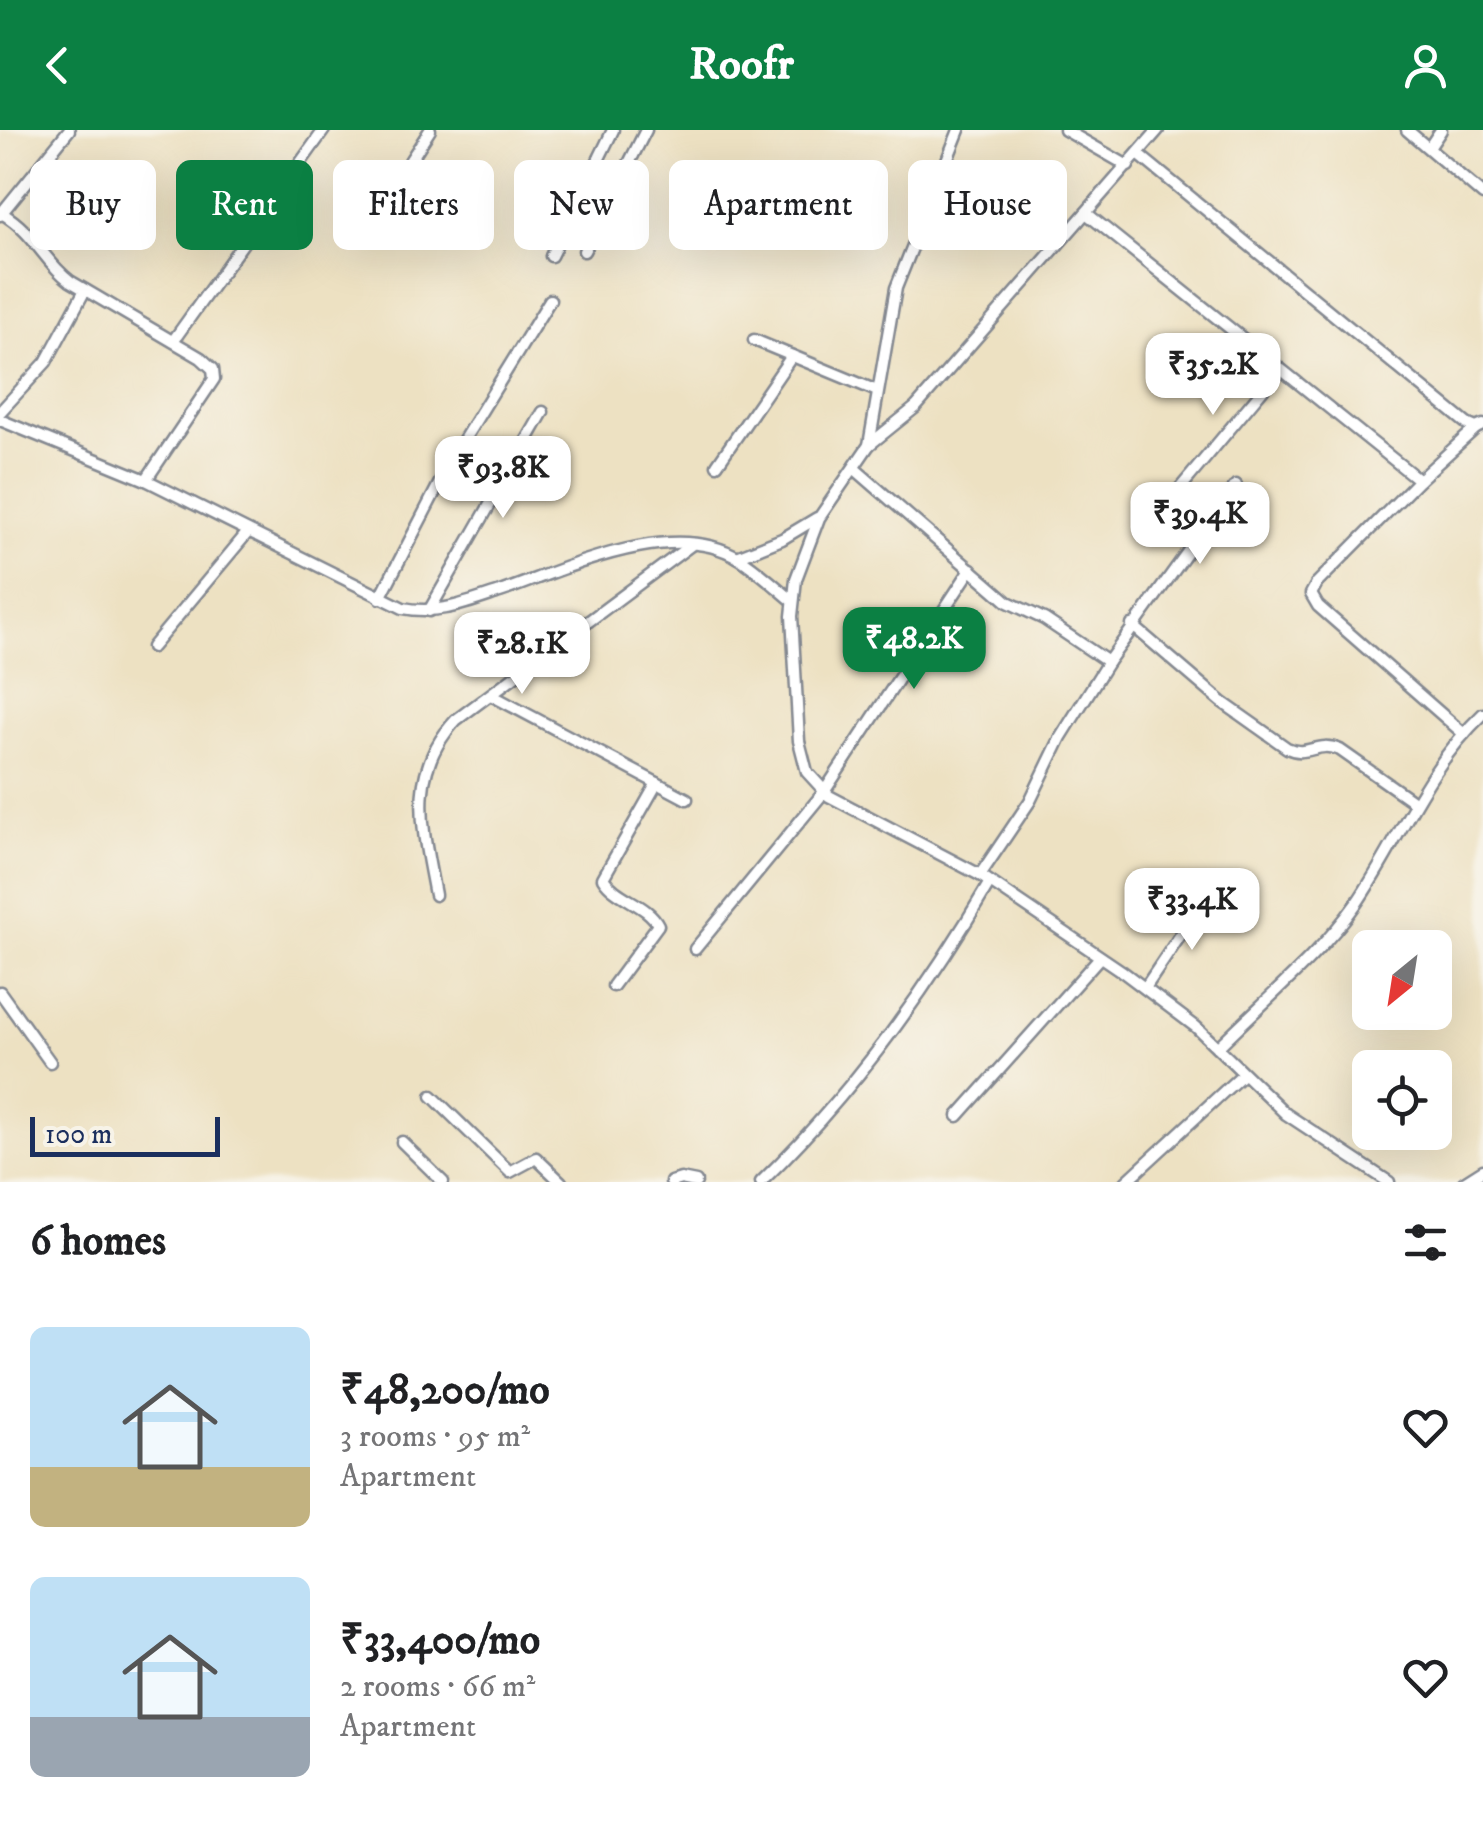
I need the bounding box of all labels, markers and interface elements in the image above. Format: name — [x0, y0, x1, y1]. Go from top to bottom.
text: Roofr — [689, 37, 794, 93]
icon: back — [30, 38, 85, 93]
icon: person — [1398, 38, 1453, 93]
chip: Buy — [30, 160, 156, 250]
chip: Rent — [176, 160, 313, 250]
chip: Filters — [333, 160, 494, 250]
chip: New — [514, 160, 649, 250]
chip: Apartment — [669, 160, 888, 250]
chip: House — [908, 160, 1067, 250]
pin: ₹35.2K — [1132, 333, 1294, 418]
text: ₹35.2K — [1168, 345, 1258, 385]
pin: ₹93.8K — [422, 436, 584, 521]
text: ₹93.8K — [457, 448, 549, 488]
pin: ₹39.4K — [1119, 482, 1281, 567]
text: ₹39.4K — [1152, 494, 1248, 534]
pin: ₹48.2K — [833, 607, 995, 692]
pin: ₹28.1K — [441, 612, 603, 697]
text: ₹48.2K — [865, 619, 963, 659]
text: ₹28.1K — [476, 624, 568, 664]
pin: ₹33.4K — [1111, 868, 1273, 953]
text: ₹33.4K — [1147, 880, 1238, 920]
north arrow — [1352, 930, 1452, 1030]
map controls — [1352, 930, 1452, 1150]
button: locate — [1352, 1050, 1452, 1150]
scale bar — [30, 1112, 220, 1156]
text: 100 m — [45, 1117, 112, 1152]
icon: filters — [1398, 1215, 1453, 1270]
text: 6 homes — [30, 1216, 166, 1268]
text: ₹48,200/mo — [340, 1365, 550, 1417]
icon: home — [110, 1367, 230, 1487]
icon: heart — [1398, 1400, 1453, 1455]
text: 3 rooms · 95 m² — [340, 1417, 530, 1457]
text: Apartment — [340, 1457, 476, 1497]
text: ₹33,400/mo — [340, 1615, 540, 1667]
icon: home — [110, 1617, 230, 1737]
icon: heart — [1398, 1650, 1453, 1705]
text: 2 rooms · 66 m² — [340, 1667, 535, 1707]
text: Apartment — [340, 1707, 476, 1747]

